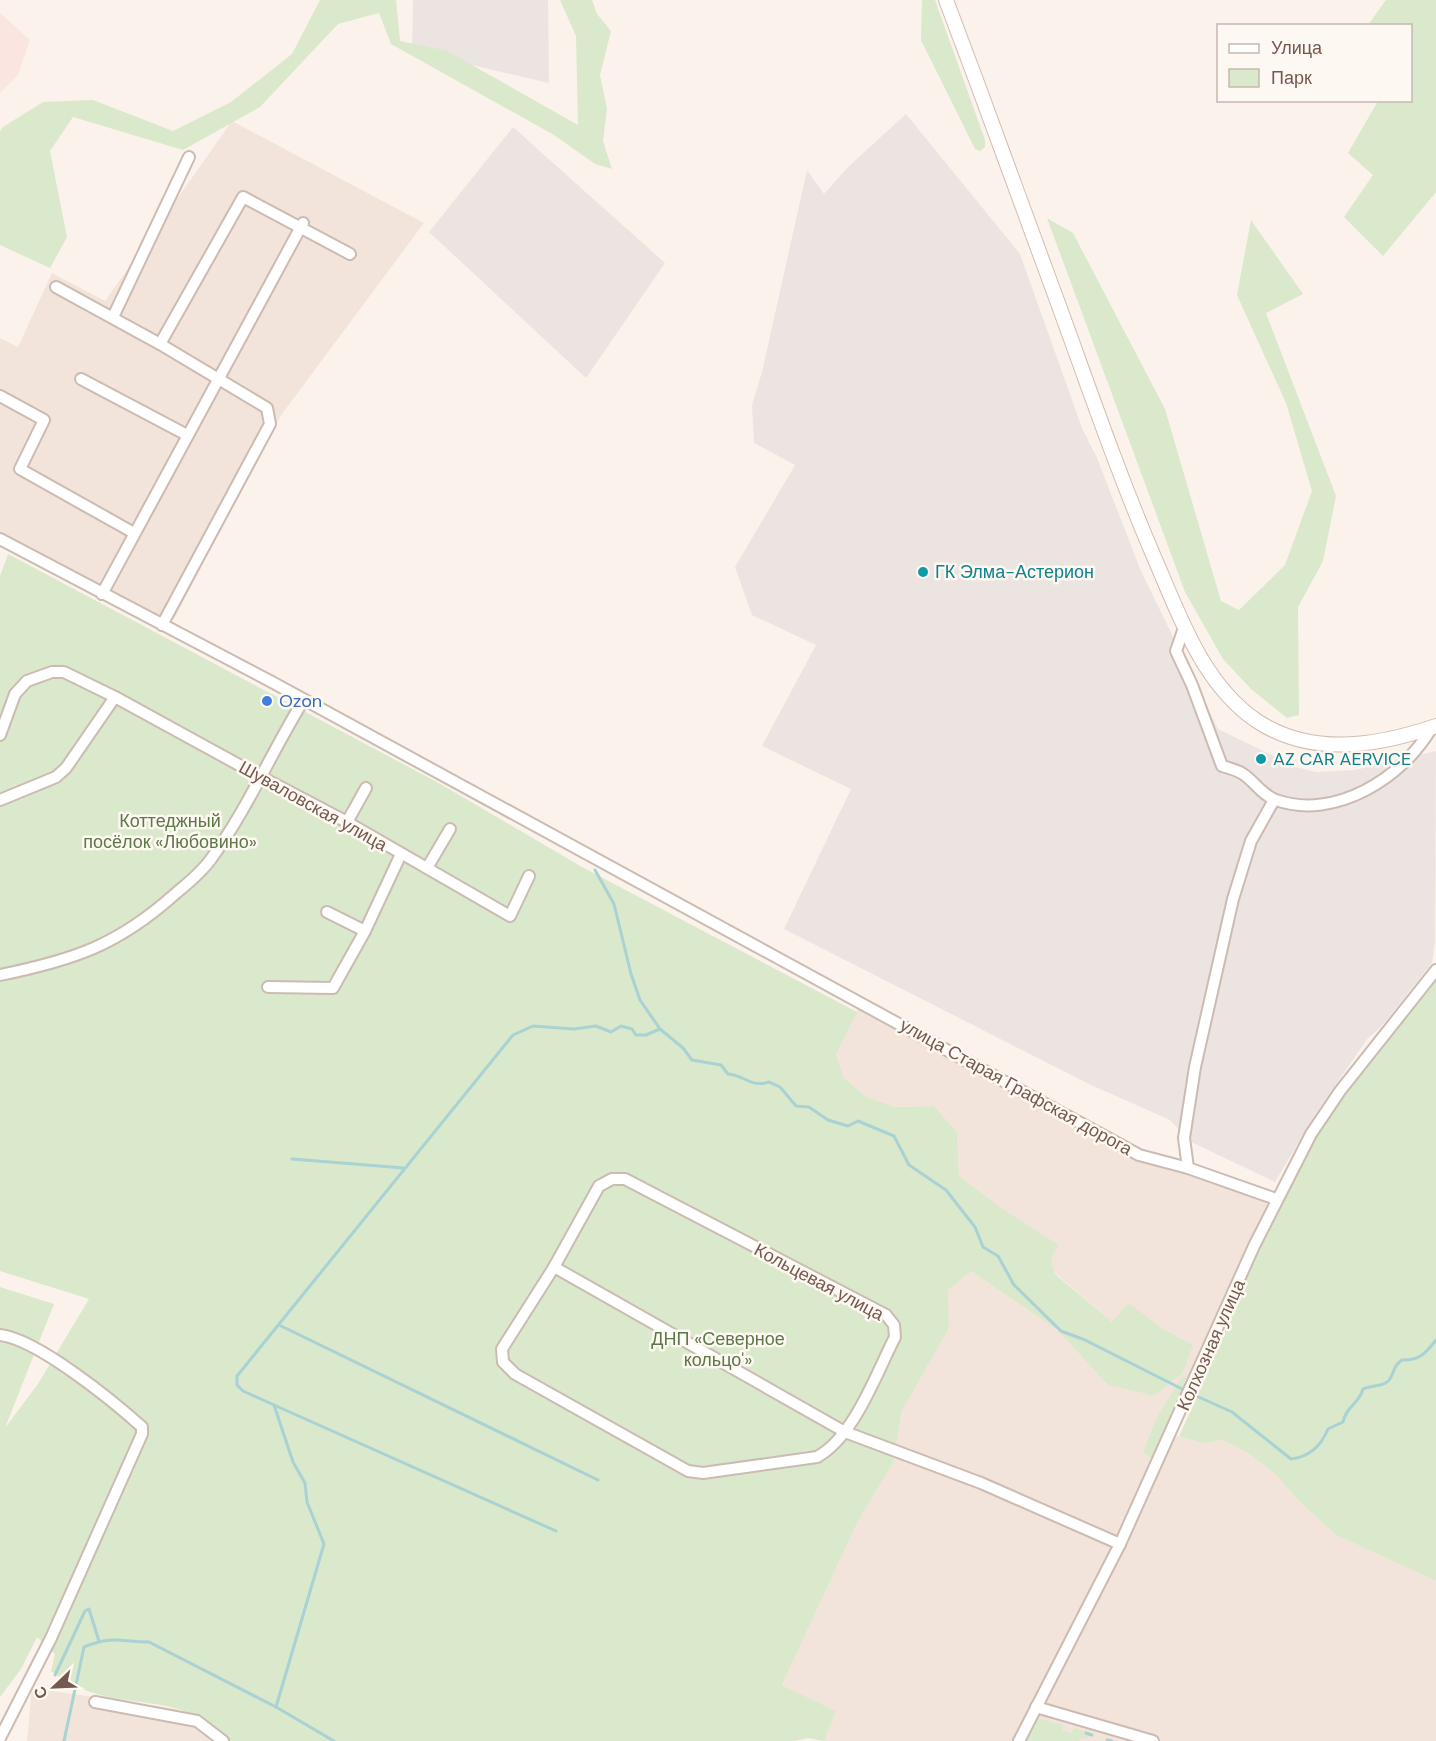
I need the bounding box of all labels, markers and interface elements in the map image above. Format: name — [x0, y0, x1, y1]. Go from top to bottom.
legend — [1217, 24, 1412, 102]
text: Улица — [1271, 36, 1323, 60]
text: Парк — [1271, 66, 1312, 90]
place label: ГК Элма-Астерион — [935, 560, 1094, 584]
marker: ГК Элма-Астерион — [916, 565, 930, 579]
place label: Ozon — [279, 689, 322, 713]
marker: Ozon — [260, 694, 274, 708]
place label: AZ CAR AERVICE — [1273, 747, 1411, 771]
marker: AZ CAR AERVICE — [1254, 752, 1268, 766]
street label: Шуваловская улица — [234, 755, 392, 857]
park label: Коттеджный посёлок «Любовино» — [83, 809, 257, 854]
street label: улица Старая Графская дорога — [896, 1013, 1137, 1161]
street label: Кольцевая улица — [750, 1238, 889, 1327]
street label: Колхозная улица — [1171, 1275, 1251, 1414]
park label: ДНП «Северное кольцо'» — [651, 1327, 785, 1372]
north arrow — [24, 1657, 84, 1717]
text: С — [29, 1683, 53, 1702]

